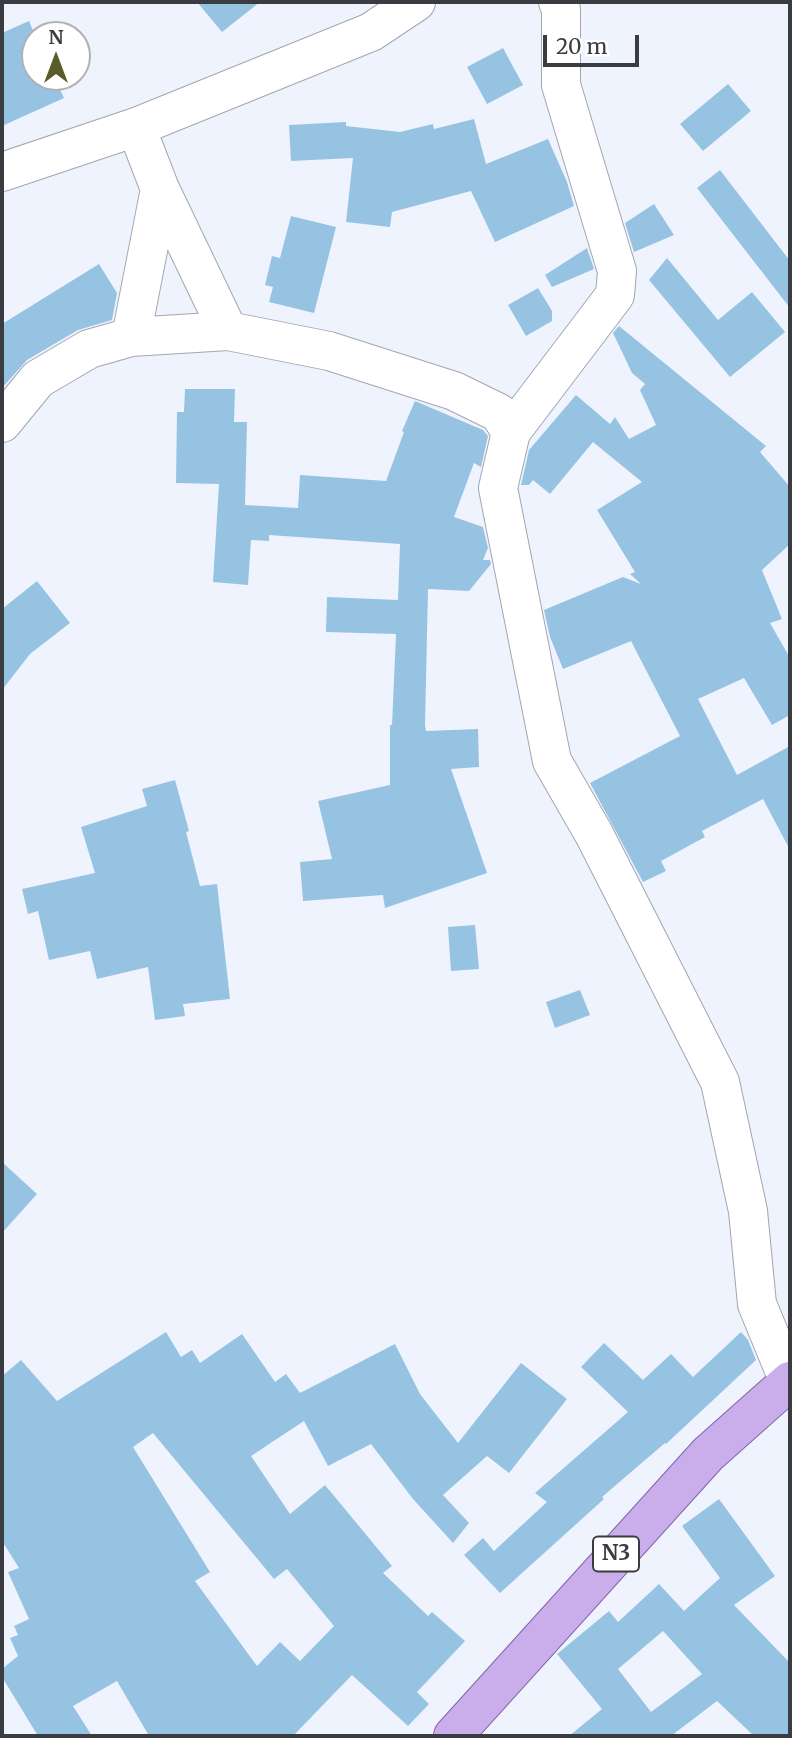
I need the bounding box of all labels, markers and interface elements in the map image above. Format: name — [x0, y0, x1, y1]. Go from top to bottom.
north arrow — [21, 21, 91, 91]
scale bar — [547, 21, 643, 65]
text: N — [48, 25, 64, 49]
text: 20 m — [556, 33, 607, 60]
road number: N3 — [593, 1536, 639, 1572]

